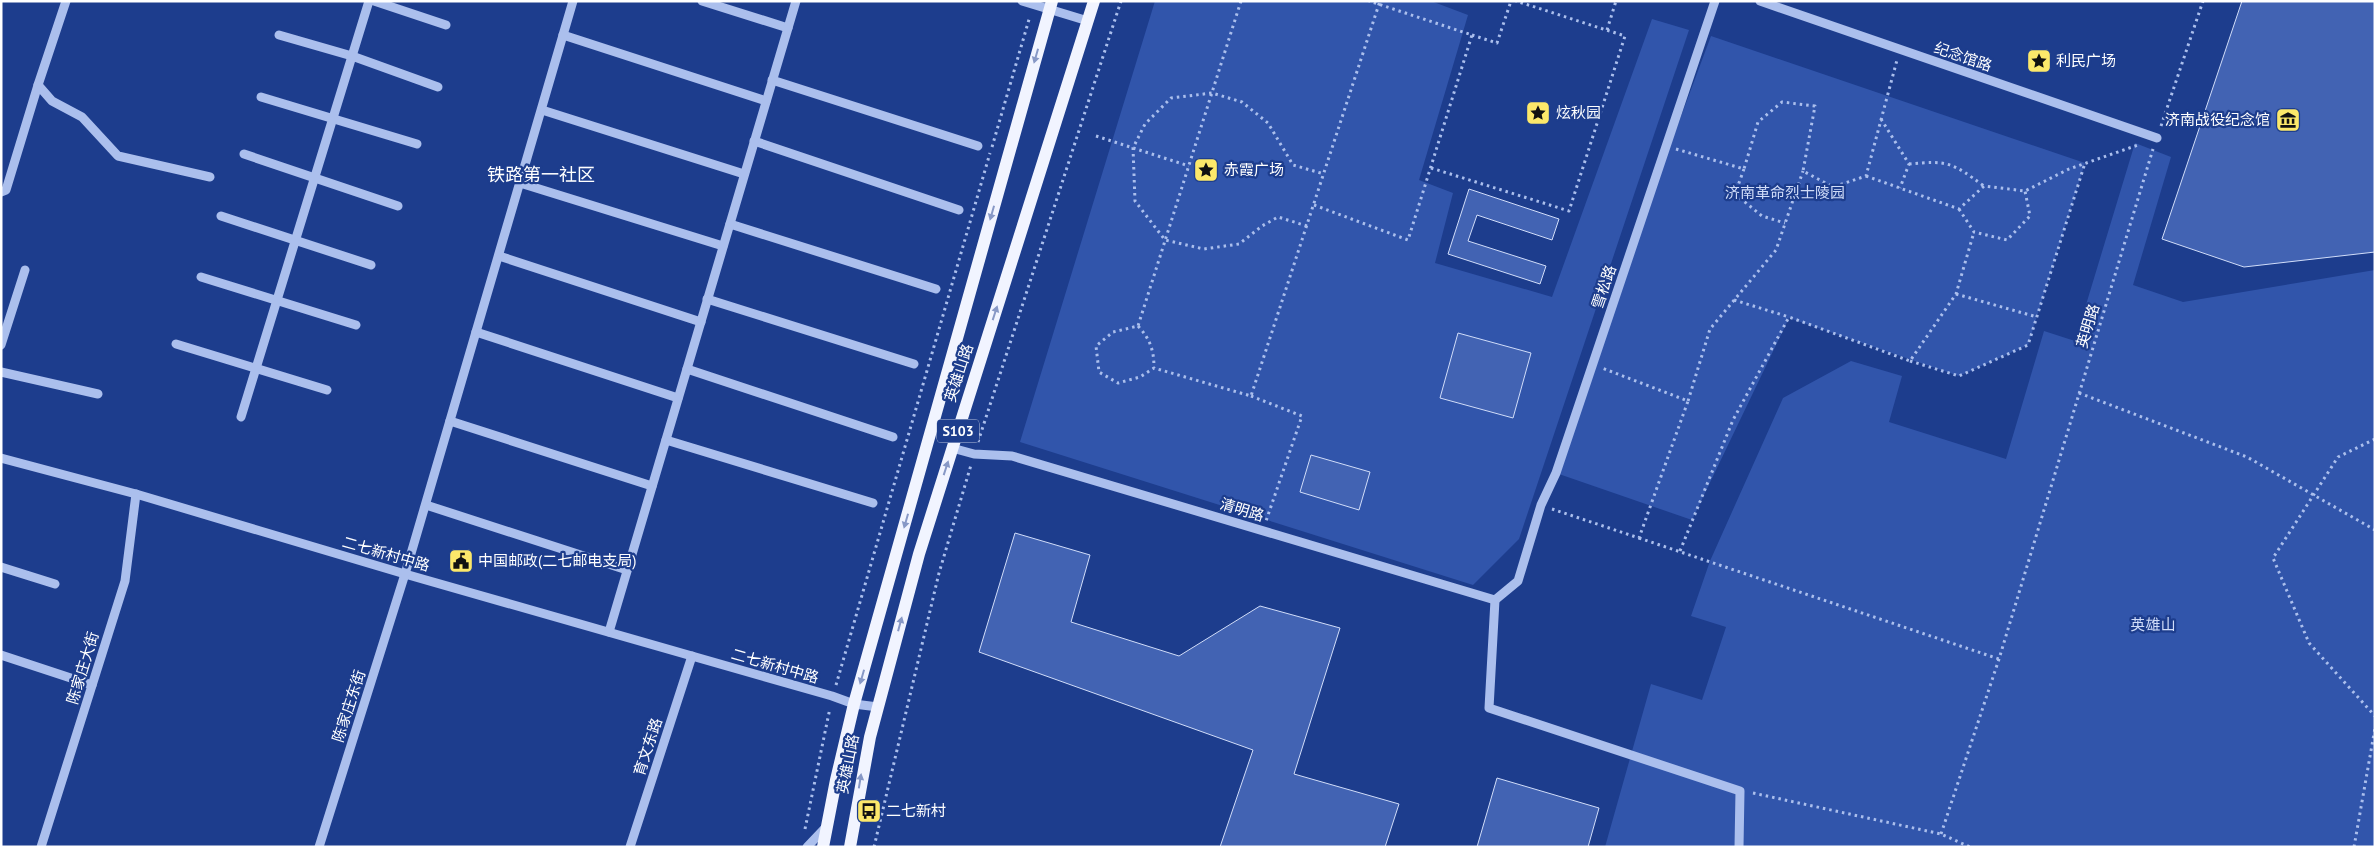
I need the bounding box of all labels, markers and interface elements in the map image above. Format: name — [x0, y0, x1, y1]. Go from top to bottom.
street label: 纪念馆路 — [1932, 38, 1995, 75]
place icon: 利民广场 — [2026, 48, 2052, 74]
one-way arrow — [1032, 49, 1040, 64]
place label: 利民广场 — [2056, 51, 2116, 70]
place icon: 炫秋园 — [1525, 100, 1551, 126]
place label: 炫秋园 — [1556, 103, 1601, 122]
museum icon: 济南战役纪念馆 — [2275, 107, 2301, 133]
place label: 济南战役纪念馆 — [2165, 110, 2270, 129]
place icon: 赤霞广场 — [1193, 157, 1219, 183]
place label: 赤霞广场 — [1224, 160, 1284, 179]
district label: 铁路第一社区 — [487, 163, 595, 186]
park label: 济南革命烈士陵园 — [1725, 183, 1845, 202]
one-way arrow — [988, 205, 996, 220]
street label: 雪松路 — [1587, 262, 1620, 311]
street label: 英明路 — [2072, 302, 2103, 350]
one-way arrow — [991, 305, 999, 320]
street label: 英雄山路 — [940, 341, 977, 404]
road number: S103 — [937, 420, 979, 442]
one-way arrow — [942, 460, 950, 475]
street label: 清明路 — [1218, 494, 1266, 525]
one-way arrow — [901, 513, 909, 528]
street label: 二七新村中路 — [340, 532, 432, 575]
public building icon: 中国邮政(二七邮电支局) — [448, 548, 474, 574]
place label: 中国邮政(二七邮电支局) — [478, 551, 636, 570]
park label: 英雄山 — [2130, 615, 2176, 634]
one-way arrow — [897, 616, 905, 631]
street label: 陈家庄大街 — [62, 629, 103, 707]
street label: 二七新村中路 — [729, 644, 821, 687]
street label: 陈家庄东街 — [328, 667, 369, 744]
one-way arrow — [857, 670, 865, 685]
street label: 育文东路 — [629, 715, 666, 778]
street label: 英雄山路 — [832, 733, 863, 795]
one-way arrow — [857, 773, 865, 789]
bus stop icon: 二七新村 — [856, 798, 882, 824]
place label: 二七新村 — [886, 801, 946, 820]

